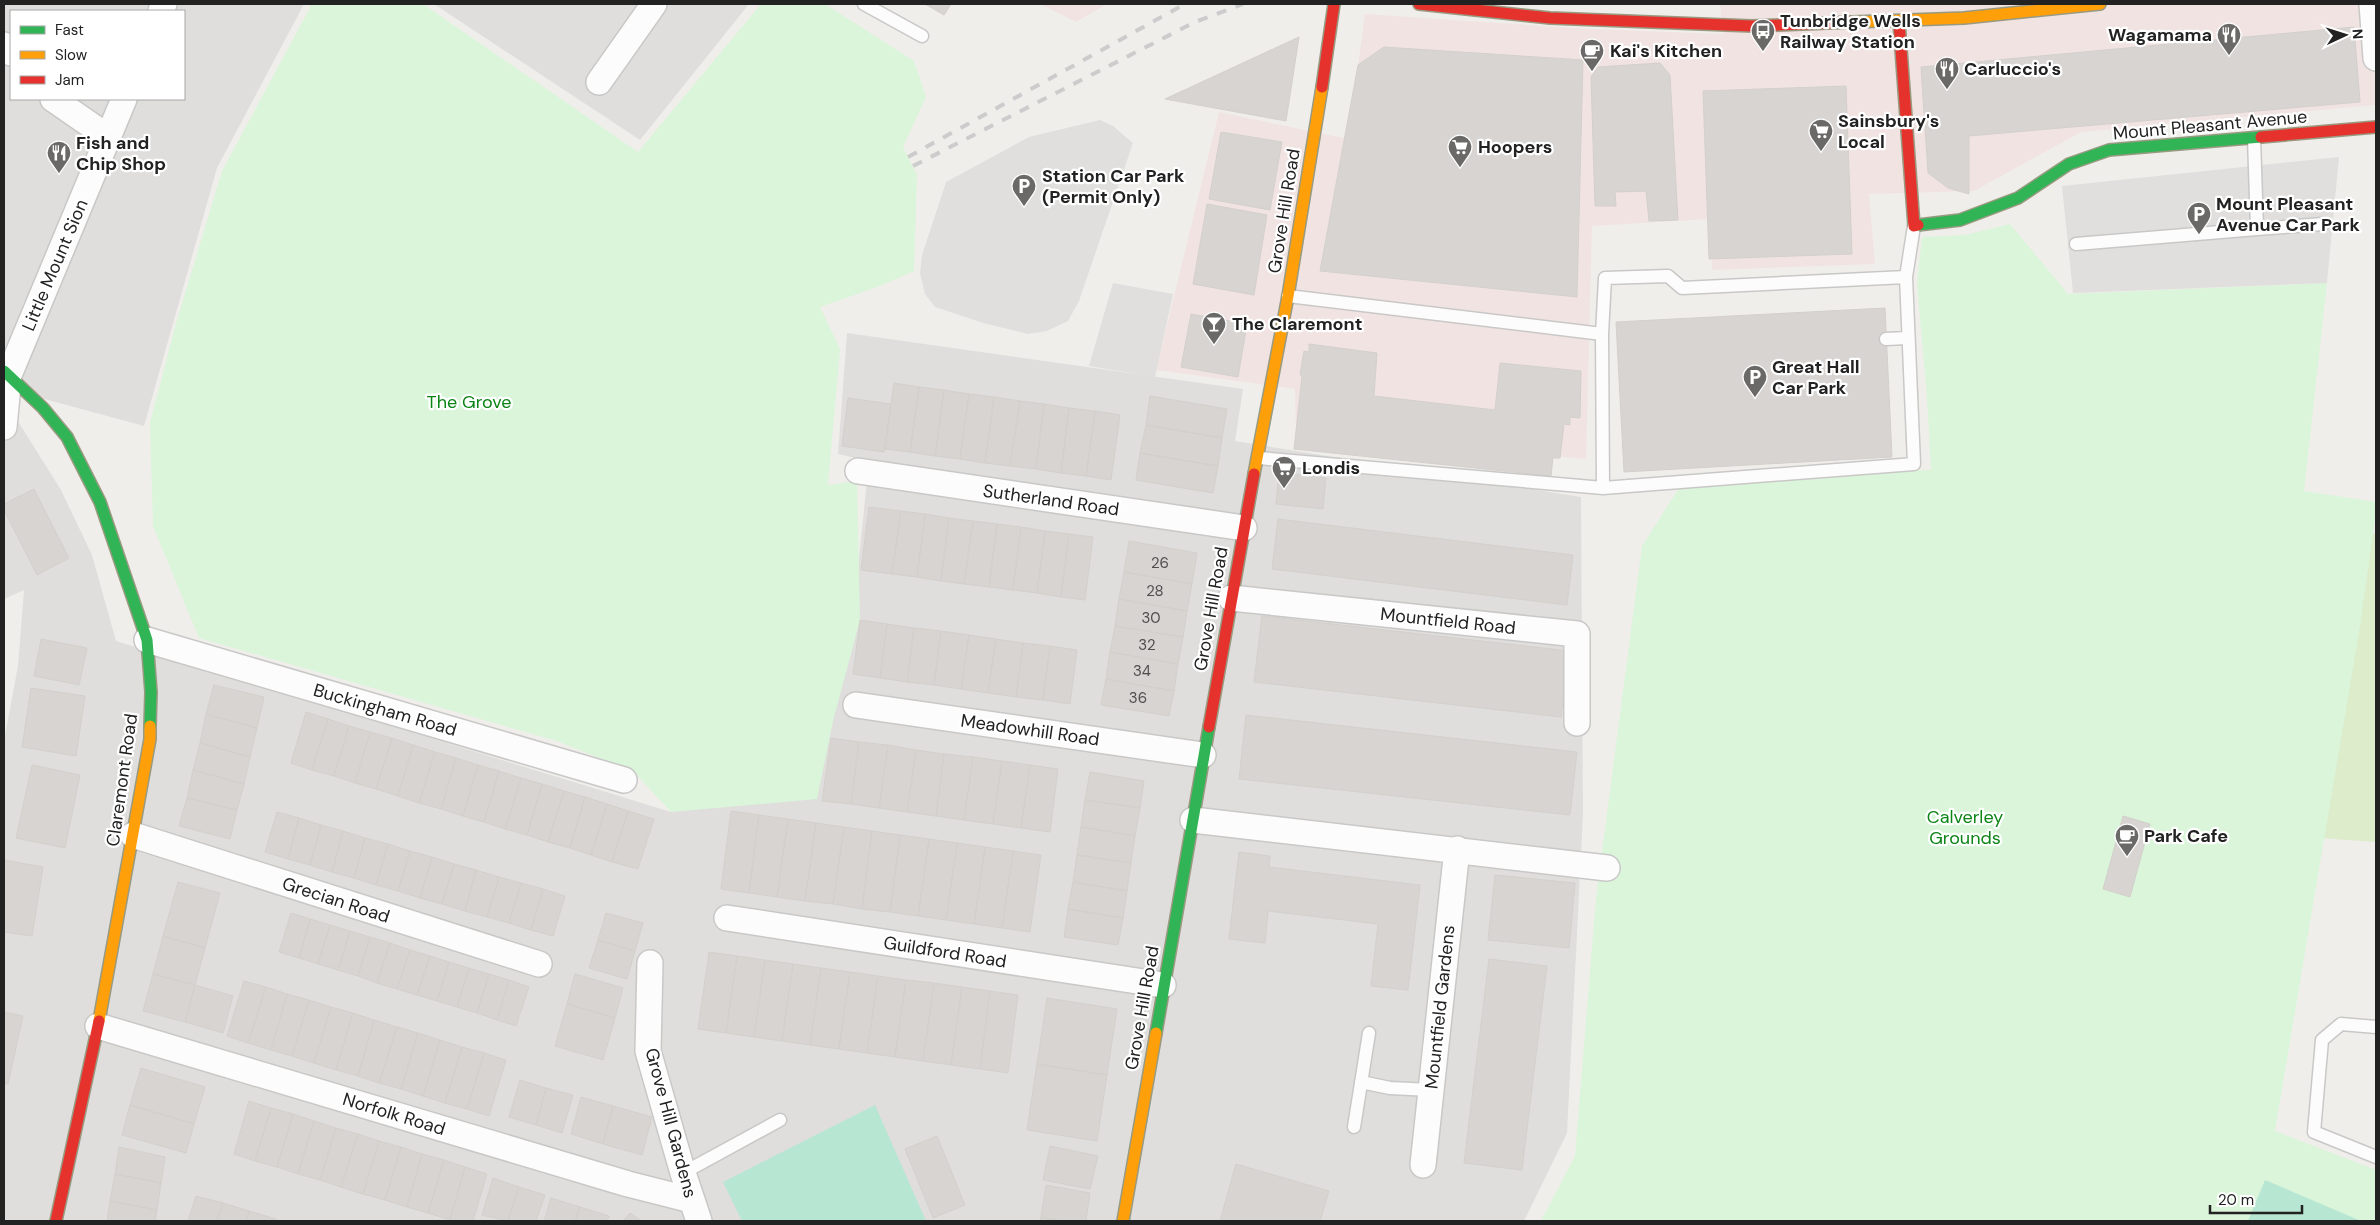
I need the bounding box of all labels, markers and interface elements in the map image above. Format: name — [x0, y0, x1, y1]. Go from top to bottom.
place label: Tunbridge Wells Railway Station — [1780, 9, 1921, 54]
legend — [10, 10, 185, 100]
north arrow — [2320, 10, 2370, 60]
bus stop icon: Tunbridge Wells Railway Station — [1750, 18, 1776, 52]
text: Fast — [55, 20, 84, 40]
restaurant icon: Wagamama — [2216, 22, 2242, 56]
place label: Wagamama — [2108, 23, 2212, 47]
text: N — [2349, 28, 2367, 40]
cafe icon: Kai's Kitchen — [1579, 38, 1605, 72]
place label: Kai's Kitchen — [1610, 39, 1722, 63]
text: Slow — [55, 45, 88, 65]
restaurant icon: Carluccio's — [1934, 56, 1960, 90]
place label: Carluccio's — [1964, 57, 2061, 81]
text: Jam — [55, 70, 84, 90]
street label: Mount Pleasant Avenue — [2112, 105, 2308, 145]
place label: Sainsbury's Local — [1838, 109, 1939, 154]
supermarket icon: Sainsbury's Local — [1808, 118, 1834, 152]
place label: Fish and Chip Shop — [76, 131, 166, 176]
supermarket icon: Hoopers — [1447, 134, 1473, 168]
place label: Hoopers — [1478, 135, 1552, 159]
restaurant icon: Fish and Chip Shop — [46, 140, 72, 174]
street label: Grove Hill Road — [1262, 147, 1306, 275]
place label: Station Car Park (Permit Only) — [1042, 164, 1185, 209]
parking icon: Station Car Park (Permit Only) — [1011, 173, 1037, 207]
place label: Mount Pleasant Avenue Car Park — [2216, 192, 2360, 237]
street label: Little Mount Sion — [16, 195, 94, 335]
parking icon: Mount Pleasant Avenue Car Park — [2186, 201, 2212, 235]
bar icon: The Claremont — [1201, 311, 1227, 345]
place label: The Claremont — [1232, 312, 1362, 336]
place label: Great Hall Car Park — [1772, 355, 1860, 400]
parking icon: Great Hall Car Park — [1742, 364, 1768, 398]
park label: The Grove — [427, 390, 511, 414]
supermarket icon: Londis — [1271, 455, 1297, 489]
place label: Londis — [1302, 456, 1360, 480]
street label: Sutherland Road — [981, 479, 1121, 521]
street label: Grove Hill Road — [1188, 545, 1234, 673]
house number: 26 — [1151, 553, 1169, 573]
house number: 28 — [1146, 581, 1164, 601]
street label: Mountfield Road — [1379, 602, 1517, 640]
house number: 30 — [1141, 608, 1161, 628]
house number: 32 — [1138, 635, 1156, 655]
house number: 34 — [1133, 661, 1151, 681]
street label: Buckingham Road — [311, 678, 459, 742]
house number: 36 — [1129, 688, 1147, 708]
street label: Meadowhill Road — [959, 708, 1101, 752]
street label: Claremont Road — [101, 712, 143, 848]
park label: Calverley Grounds — [1927, 805, 2003, 850]
cafe icon: Park Cafe — [2114, 823, 2140, 857]
place label: Park Cafe — [2144, 824, 2228, 848]
street label: Grecian Road — [279, 871, 393, 929]
street label: Mountfield Gardens — [1419, 924, 1461, 1090]
street label: Guildford Road — [882, 930, 1008, 974]
street label: Grove Hill Road — [1119, 944, 1165, 1072]
street label: Grove Hill Gardens — [639, 1045, 703, 1201]
street label: Norfolk Road — [340, 1087, 448, 1141]
scale bar — [2210, 1182, 2302, 1214]
text: 20 m — [2218, 1190, 2254, 1210]

